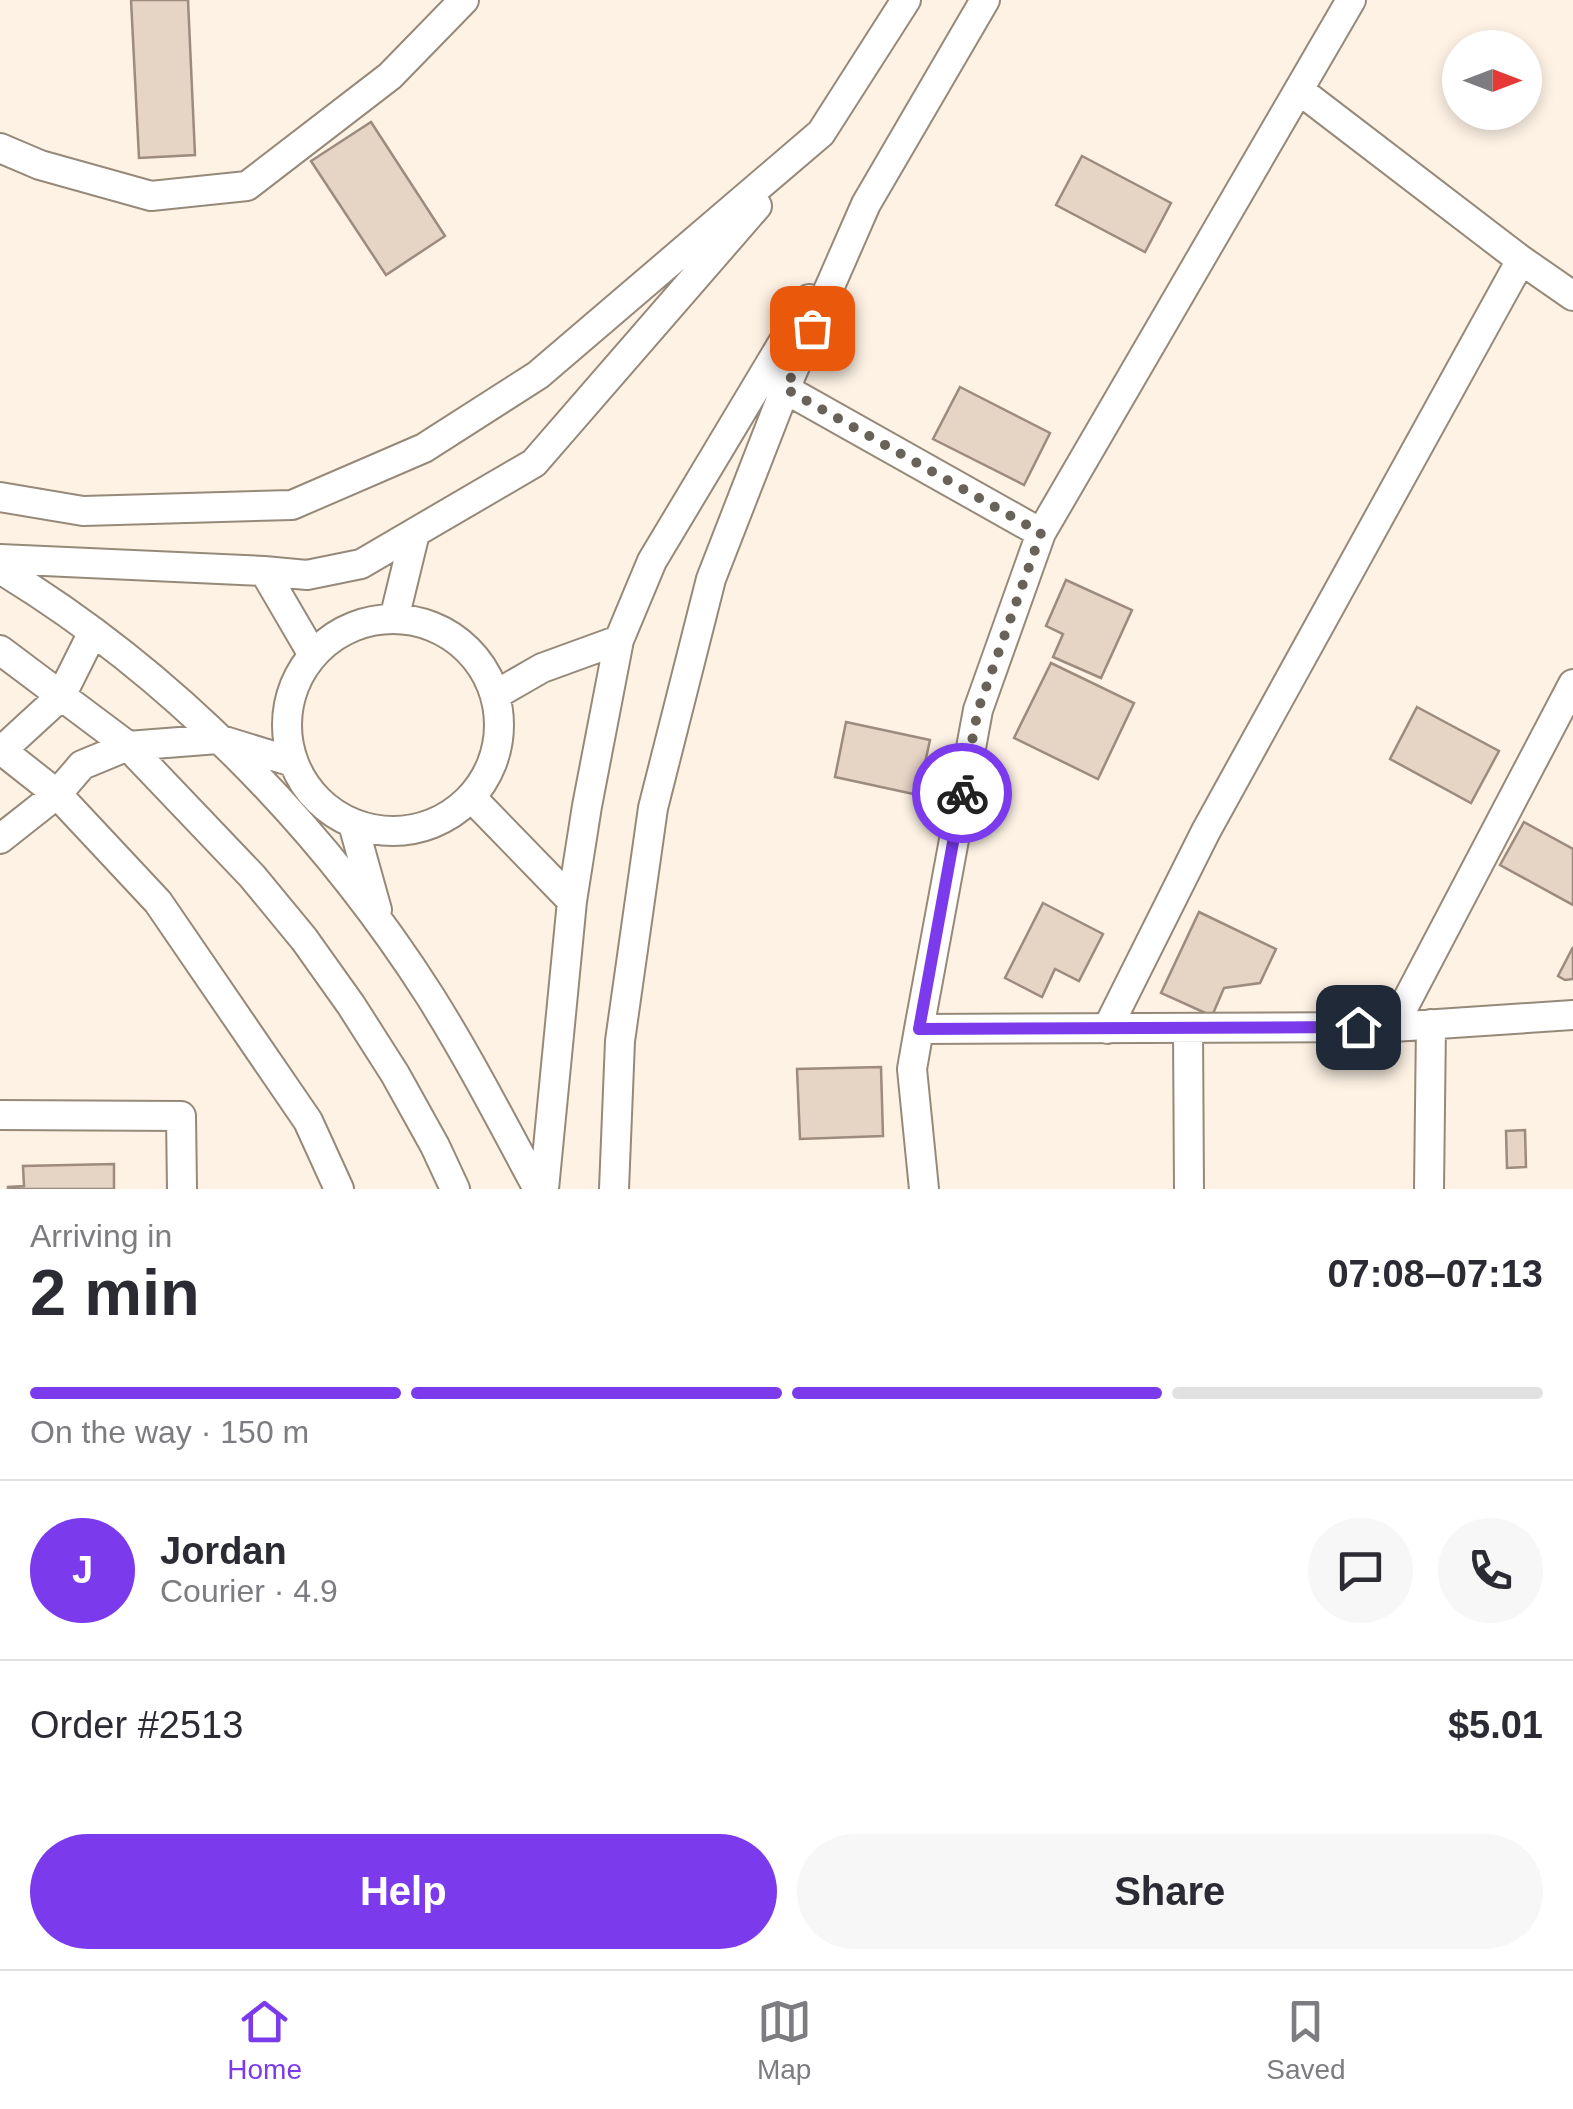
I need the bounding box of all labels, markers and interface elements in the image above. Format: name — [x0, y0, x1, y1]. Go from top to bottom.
north arrow — [1442, 30, 1542, 130]
map controls — [1442, 30, 1542, 130]
pin — [770, 286, 855, 371]
icon: bag — [785, 301, 840, 356]
courier — [912, 743, 1012, 843]
icon: bike — [935, 766, 990, 821]
pin — [1316, 985, 1401, 1070]
icon: home — [1331, 1000, 1386, 1055]
text: Arriving in — [30, 1218, 172, 1254]
text: 07:08–07:13 — [1327, 1253, 1543, 1295]
text: 2 min — [30, 1256, 200, 1329]
text: On the way · 150 m — [30, 1414, 309, 1450]
button: chat — [1308, 1518, 1413, 1623]
button: phone — [1438, 1518, 1543, 1623]
text: Jordan — [160, 1530, 287, 1572]
text: J — [72, 1549, 93, 1591]
text: Courier · 4.9 — [160, 1573, 338, 1609]
text: Order #2513 — [30, 1704, 243, 1746]
text: $5.01 — [1448, 1704, 1543, 1746]
button: Help — [30, 1834, 777, 1949]
button: Share — [797, 1834, 1543, 1949]
tab: Home — [227, 1994, 302, 2086]
tab: Map — [757, 1994, 812, 2086]
tab: Saved — [1266, 1994, 1346, 2086]

